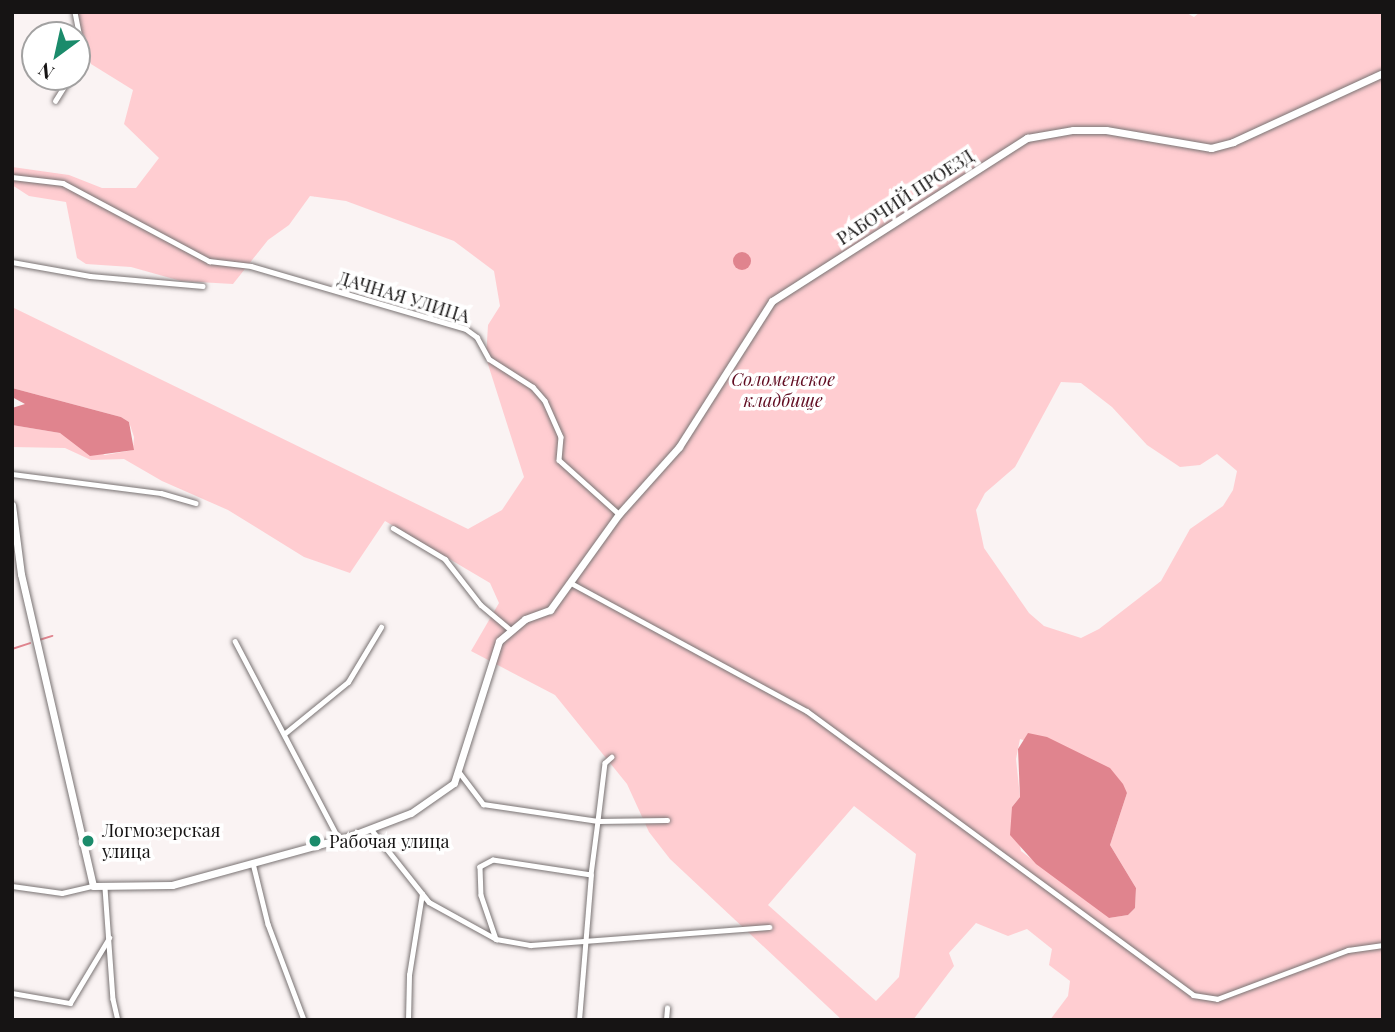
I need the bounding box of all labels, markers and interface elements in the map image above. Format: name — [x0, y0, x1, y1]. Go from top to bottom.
north arrow — [21, 21, 91, 91]
text: N — [33, 57, 58, 87]
street label: РАБОЧИЙ ПРОЕЗД — [833, 145, 977, 249]
street label: ДАЧНАЯ УЛИЦА — [336, 267, 472, 327]
park label: Соломенское кладбище — [731, 369, 835, 412]
place label: Логмозерская улица — [102, 820, 220, 862]
place label: Рабочая улица — [329, 830, 450, 852]
marker: Логмозерская улица — [80, 833, 96, 849]
marker: Рабочая улица — [307, 833, 323, 849]

